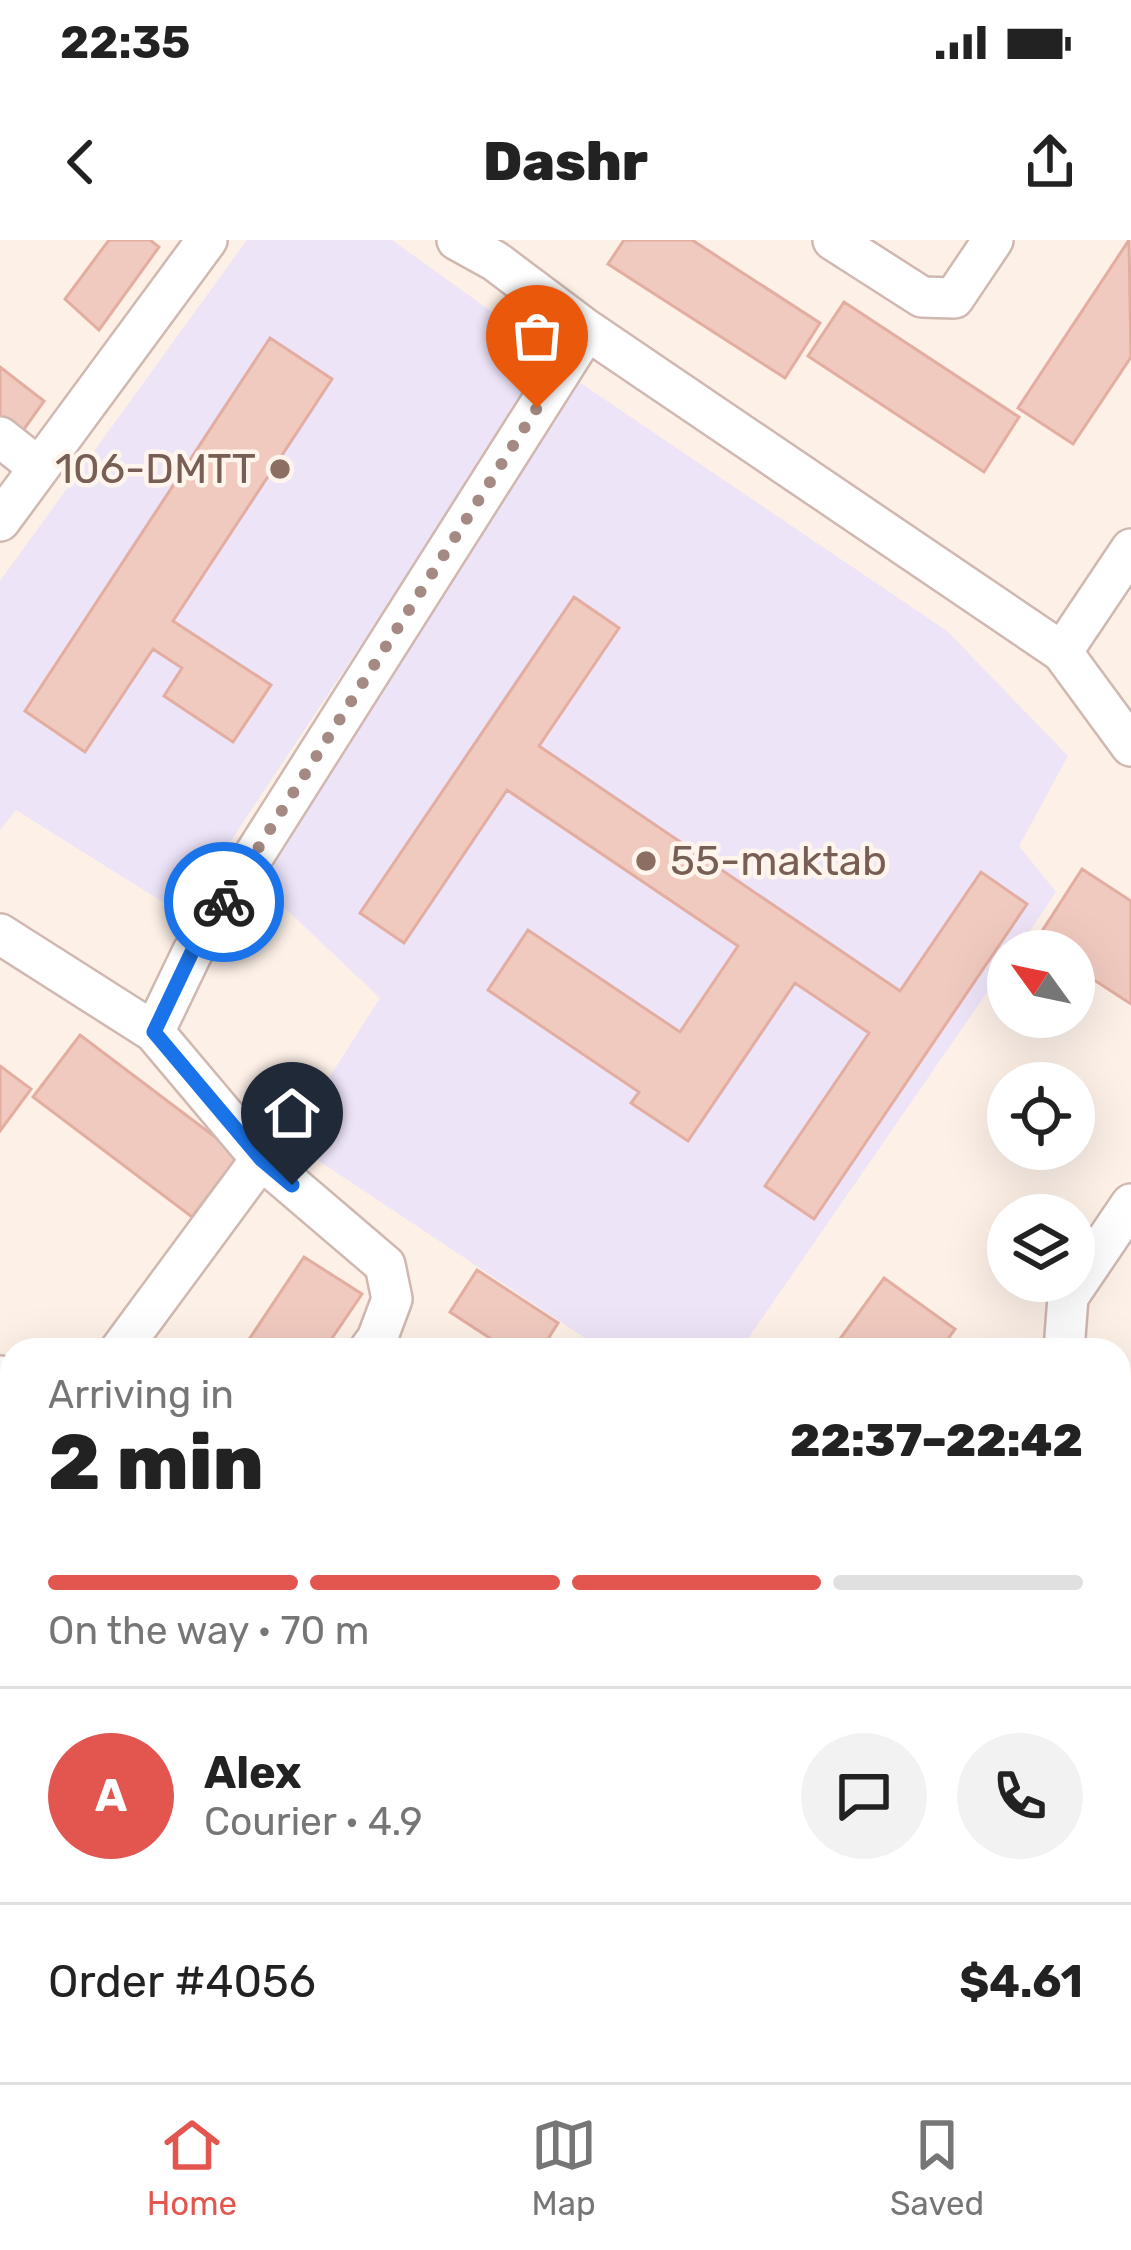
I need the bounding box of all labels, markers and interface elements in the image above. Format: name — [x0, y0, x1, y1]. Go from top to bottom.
text: 22:35 — [60, 16, 190, 69]
icon: back — [48, 129, 114, 195]
icon: share — [1017, 129, 1083, 195]
text: Dashr — [483, 130, 648, 194]
pin — [486, 285, 588, 408]
icon: bag — [504, 303, 570, 369]
place label: 106-DMTT — [55, 444, 256, 494]
marker: 106-DMTT — [267, 456, 293, 482]
place label: 55-maktab — [670, 836, 887, 886]
courier — [164, 842, 284, 962]
marker: 55-maktab — [633, 848, 659, 874]
icon: bike — [191, 869, 257, 935]
north arrow — [987, 930, 1095, 1038]
map controls — [987, 930, 1095, 1302]
pin — [241, 1062, 343, 1185]
button: locate — [987, 1062, 1095, 1170]
icon: home — [259, 1080, 325, 1146]
button: layers — [987, 1194, 1095, 1302]
text: Arriving in — [48, 1372, 234, 1418]
text: 22:37–22:42 — [790, 1414, 1083, 1467]
text: 2 min — [48, 1416, 264, 1509]
text: On the way · 70 m — [48, 1608, 370, 1654]
button: chat — [801, 1733, 927, 1859]
button: phone — [957, 1733, 1083, 1859]
text: Alex — [204, 1746, 302, 1799]
text: A — [95, 1769, 127, 1822]
text: Courier · 4.9 — [204, 1799, 423, 1845]
text: Order #4056 — [48, 1955, 316, 2008]
text: $4.61 — [959, 1955, 1083, 2008]
tab: Home — [147, 2112, 237, 2223]
tab: Map — [531, 2112, 597, 2223]
tab: Saved — [890, 2112, 984, 2223]

